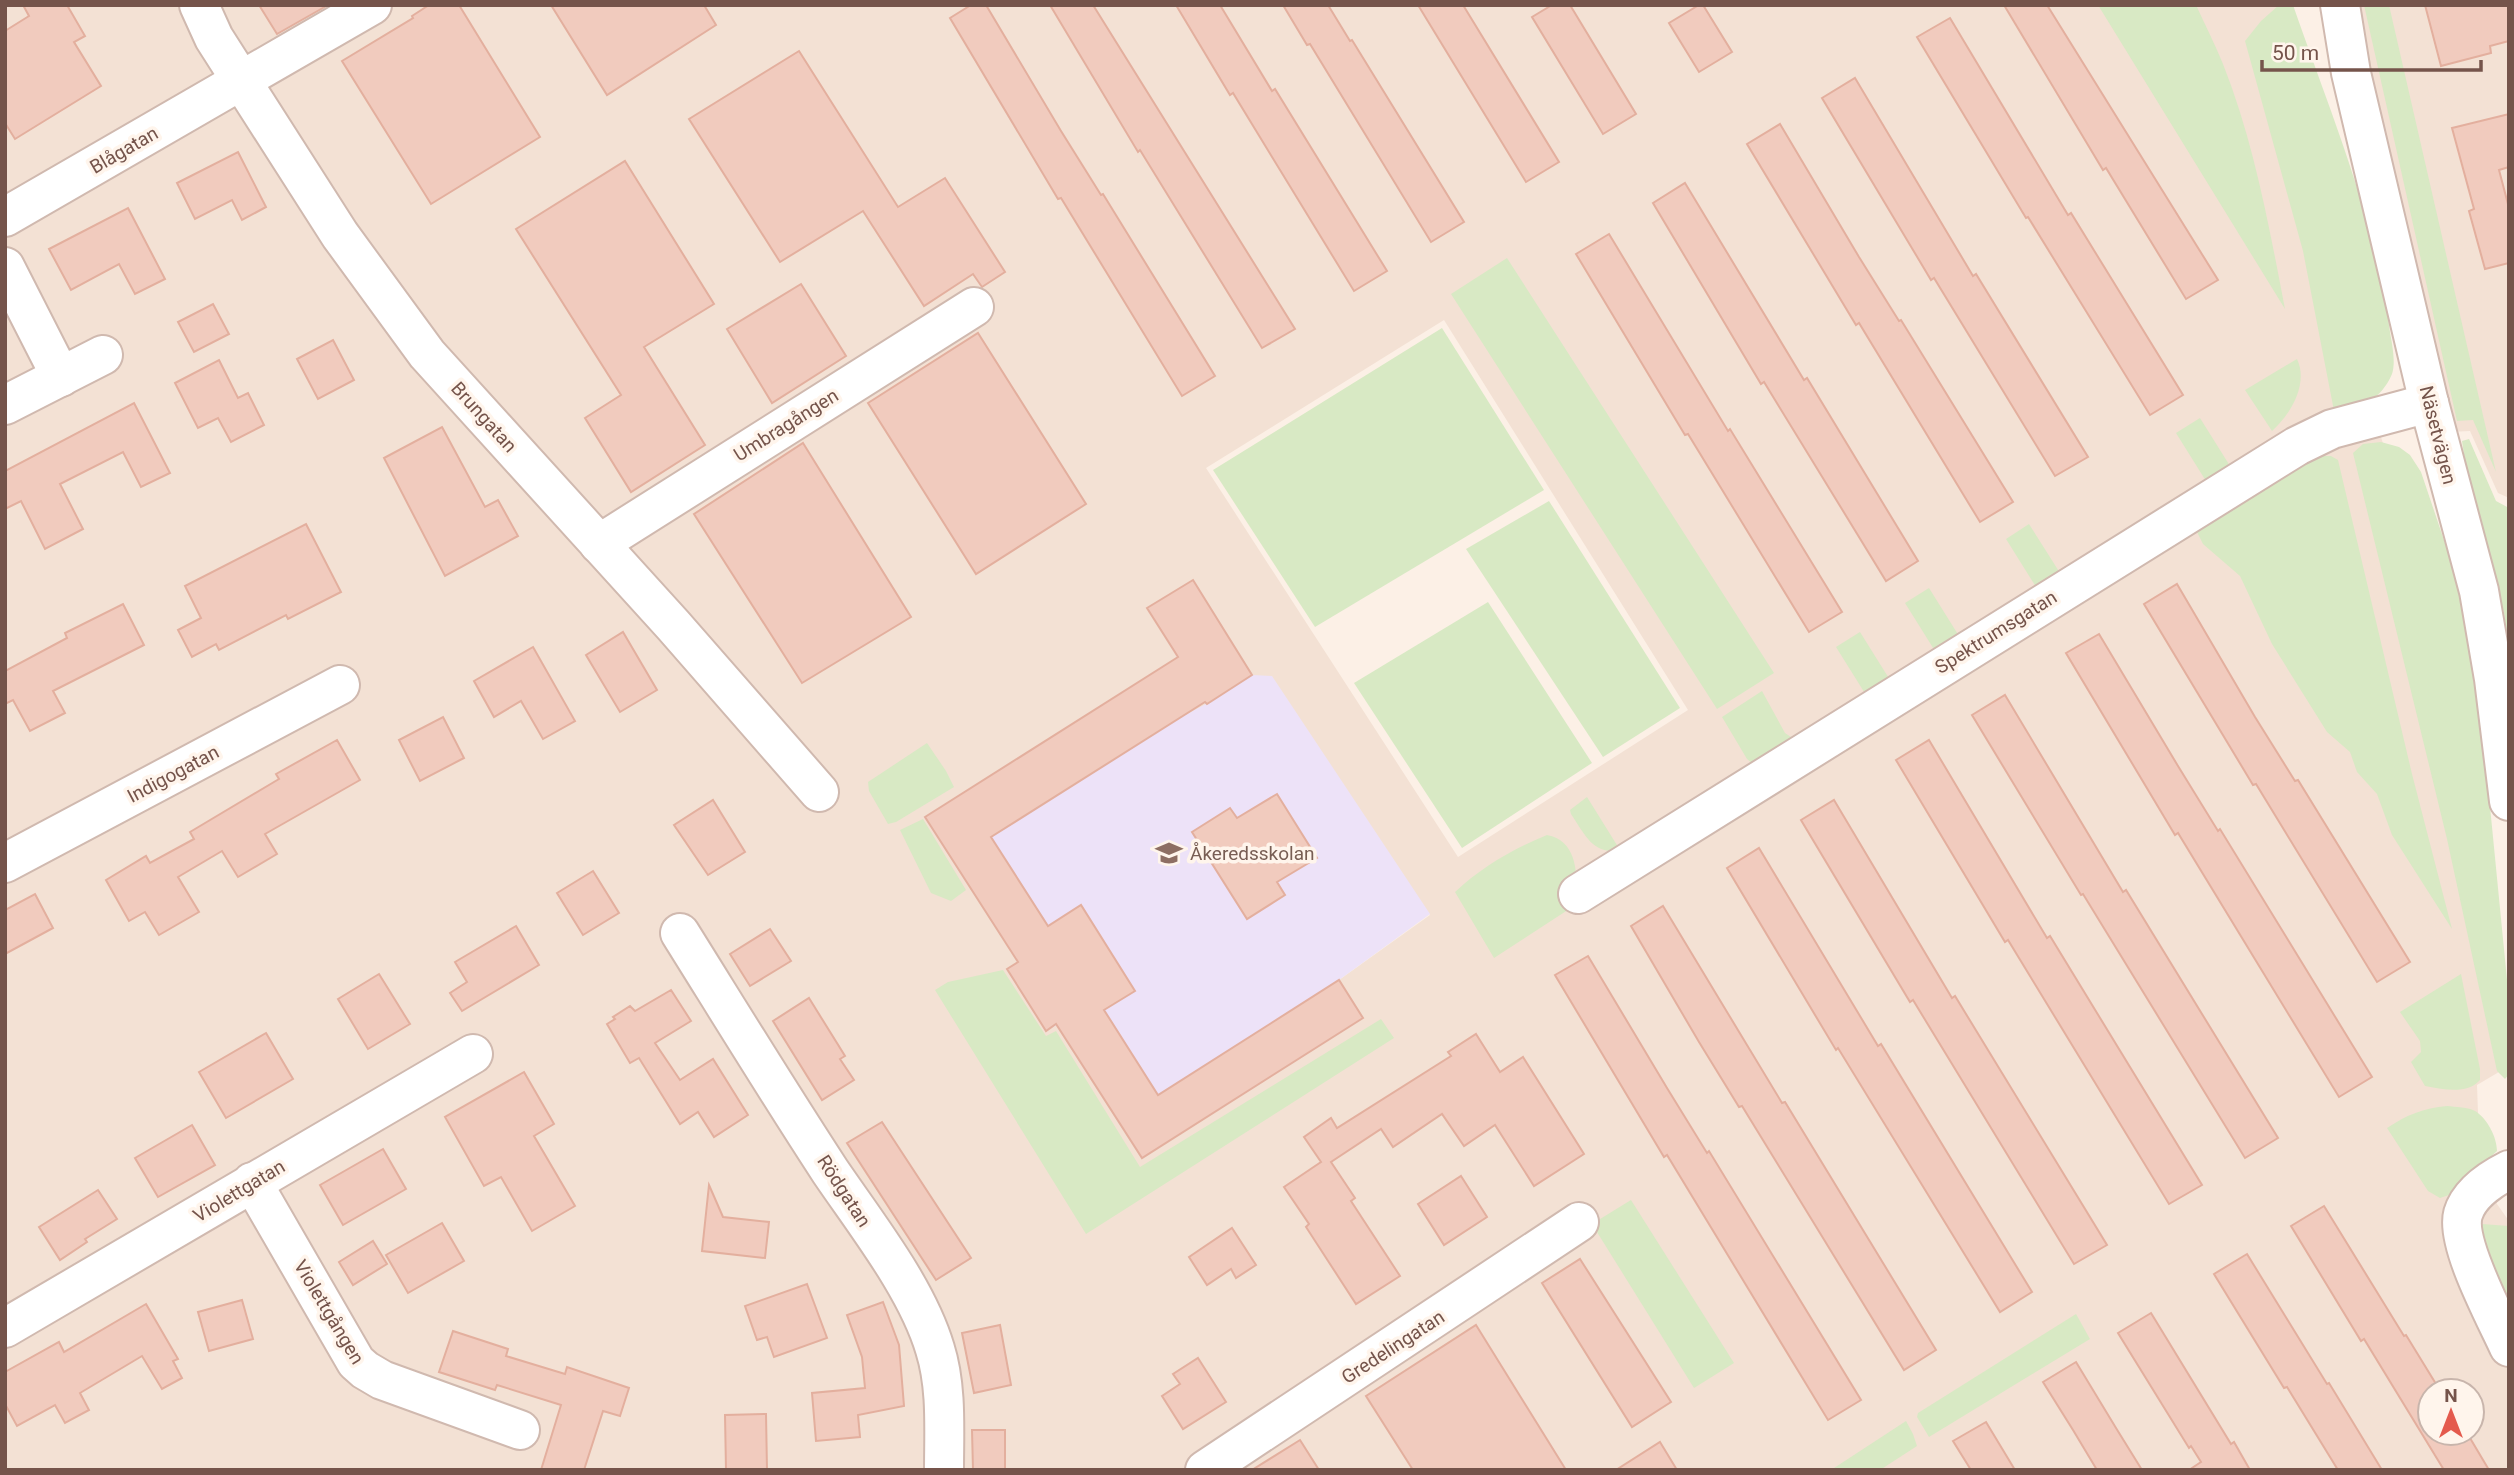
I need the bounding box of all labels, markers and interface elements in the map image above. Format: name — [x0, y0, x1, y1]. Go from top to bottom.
scale bar — [2262, 28, 2481, 72]
text: 50 m — [2272, 41, 2319, 65]
street label: Blågatan — [86, 121, 162, 179]
street label: Brungatan — [446, 377, 522, 457]
street label: Näsetvägen — [2415, 383, 2461, 487]
street label: Umbragången — [730, 384, 842, 466]
street label: Spektrumsgatan — [1931, 585, 2061, 679]
street label: Indigogatan — [123, 740, 223, 808]
school or university icon: Åkeredsskolan — [1154, 838, 1184, 868]
place label: Åkeredsskolan — [1190, 842, 1315, 865]
street label: Rödgatan — [812, 1151, 876, 1231]
street label: Violettgatan — [189, 1155, 289, 1227]
street label: Violettgången — [289, 1256, 369, 1368]
street label: Gredelingatan — [1337, 1305, 1449, 1389]
north arrow — [2416, 1377, 2486, 1447]
text: N — [2444, 1384, 2458, 1407]

